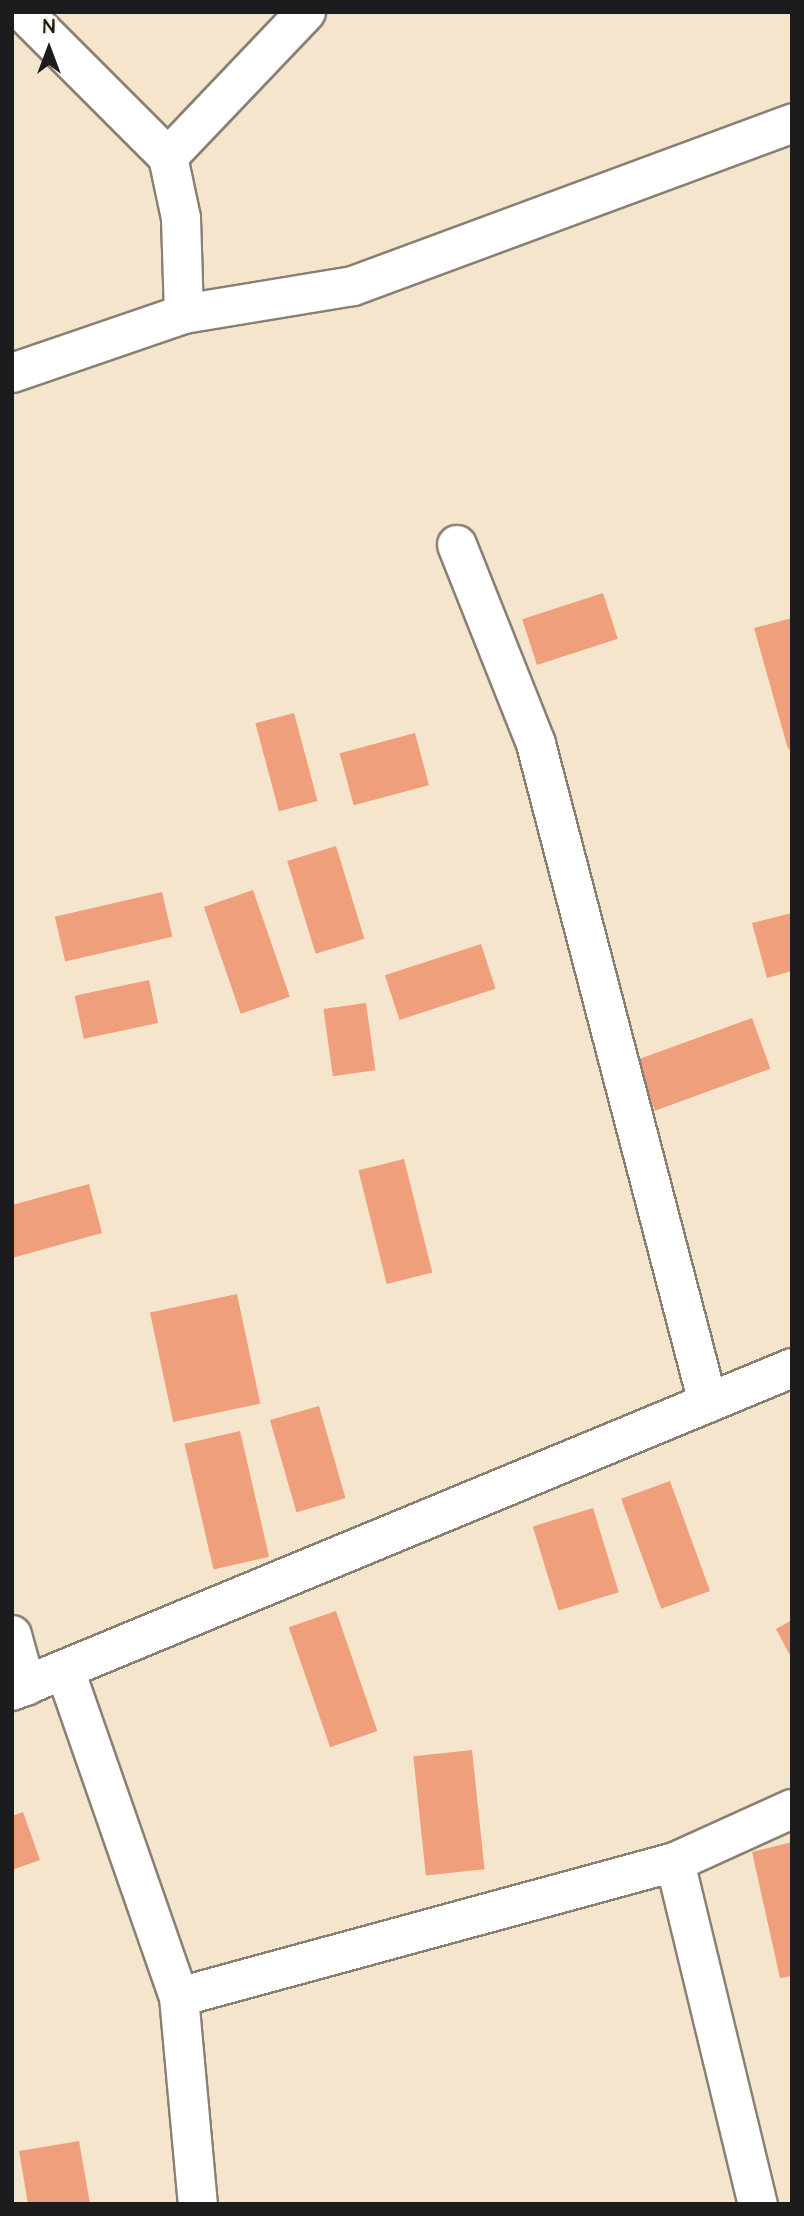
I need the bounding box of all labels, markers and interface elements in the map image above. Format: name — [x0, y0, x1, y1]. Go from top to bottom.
north arrow — [14, 14, 84, 84]
text: N — [43, 14, 55, 41]

